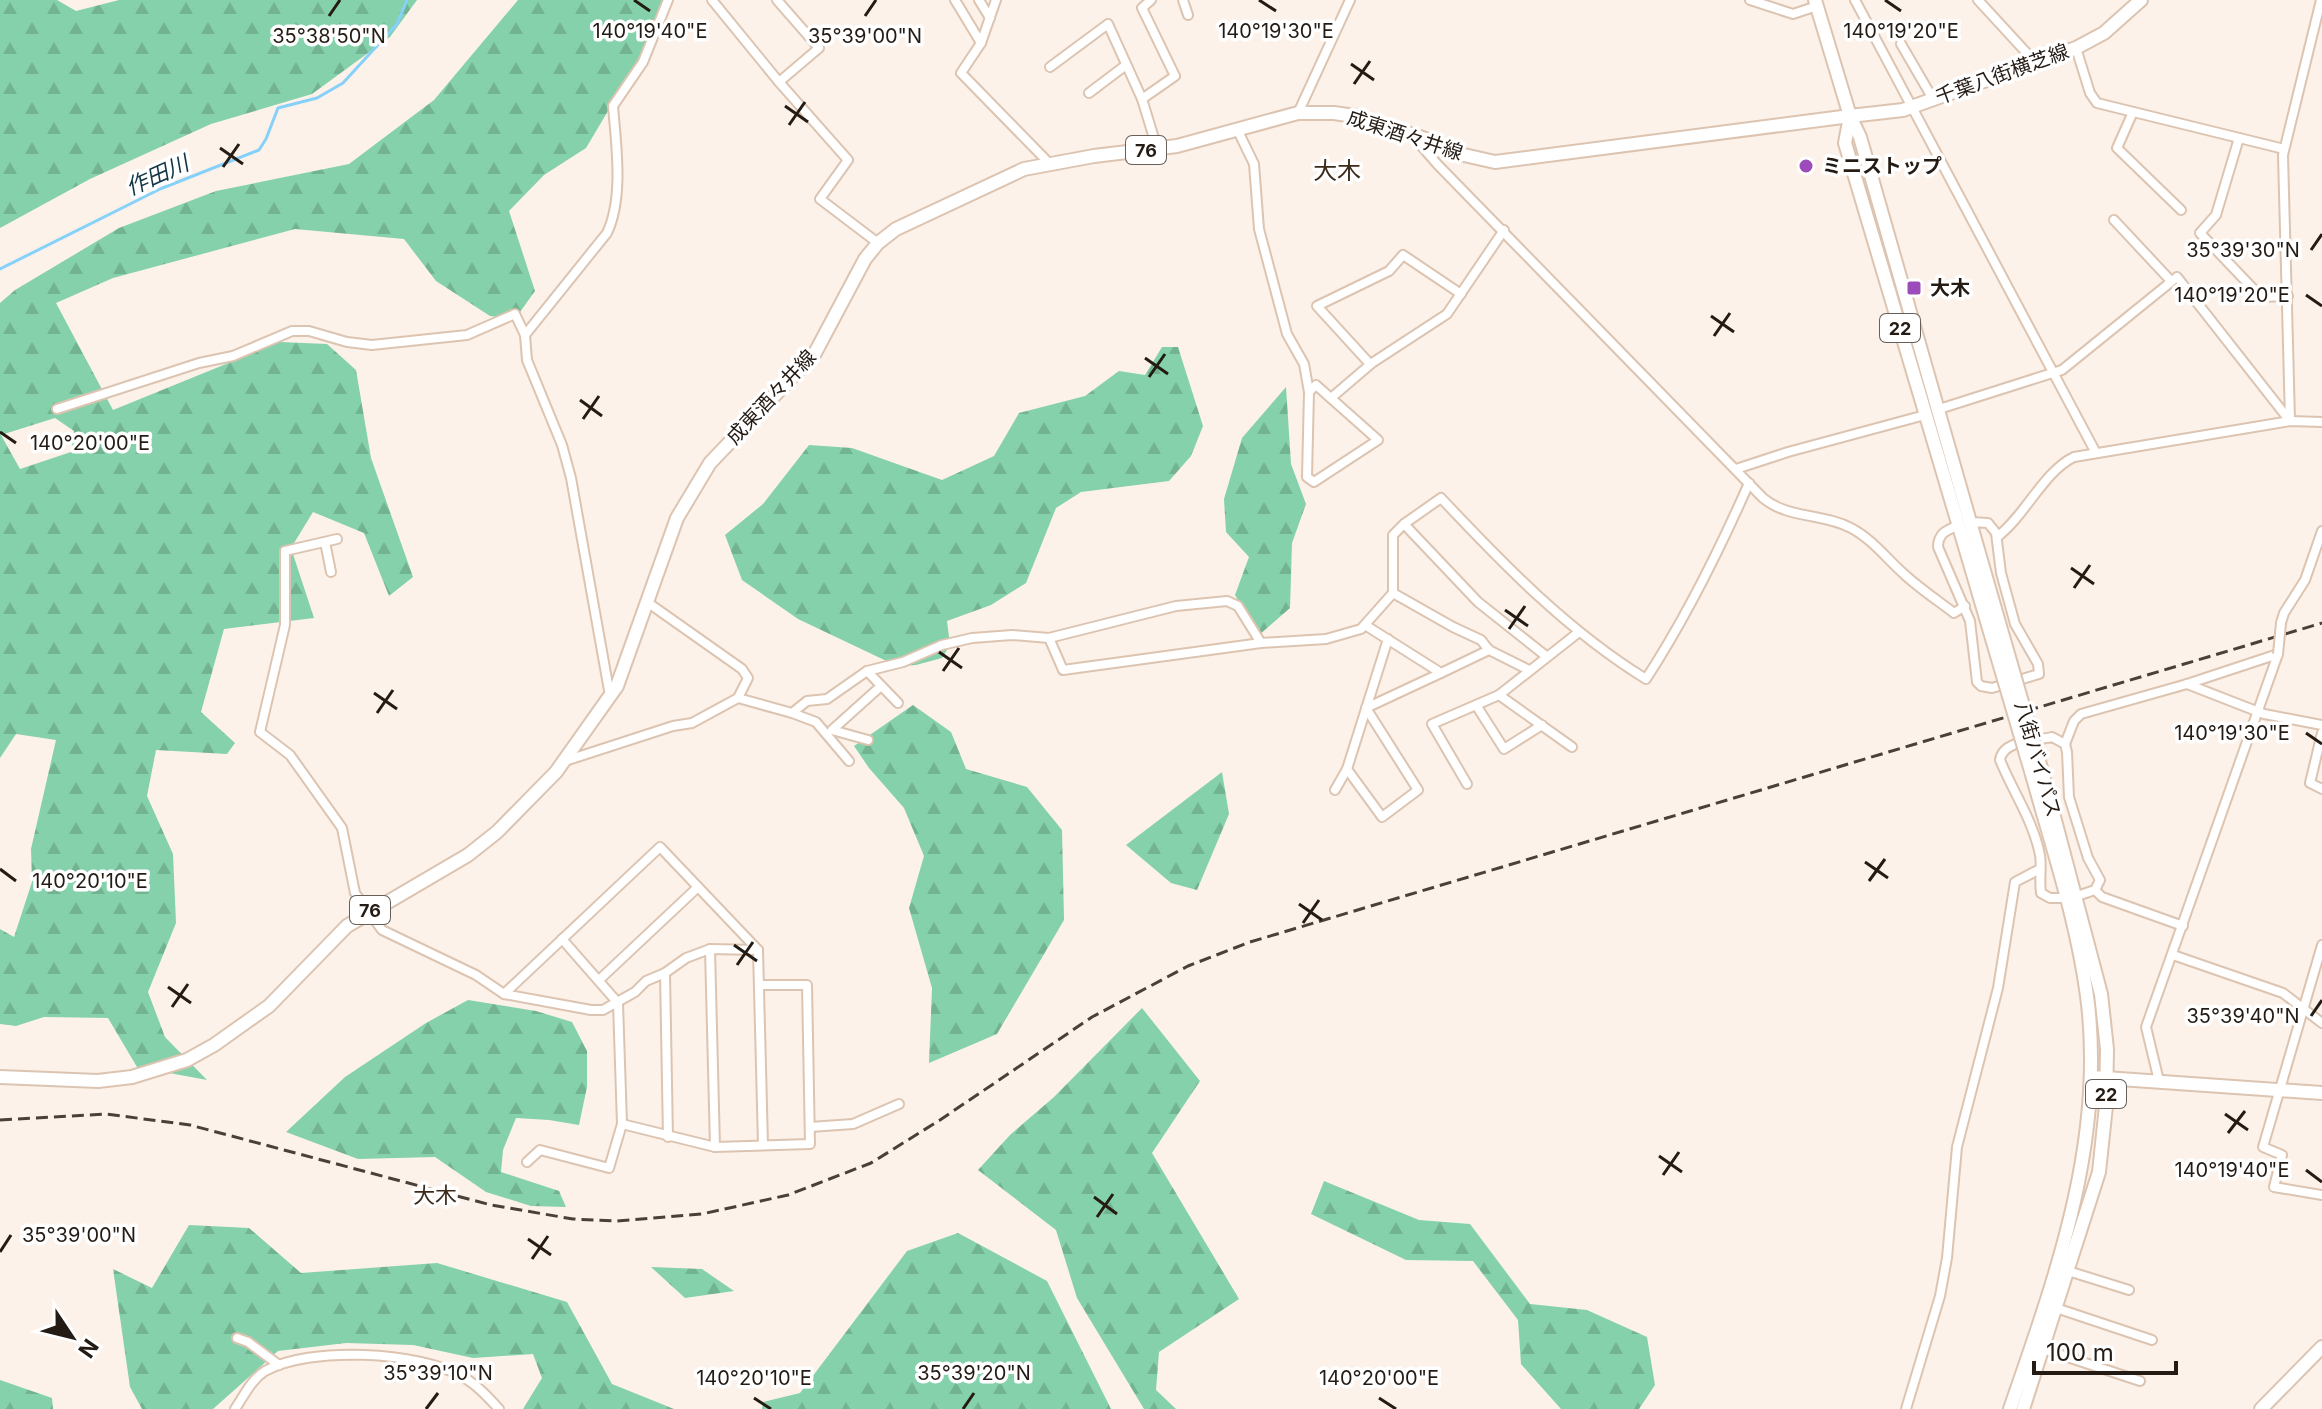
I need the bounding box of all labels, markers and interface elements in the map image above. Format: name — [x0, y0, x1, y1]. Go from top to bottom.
text: 140°19'40"E — [593, 19, 707, 43]
text: 140°19'30"E — [1218, 19, 1334, 43]
text: 140°19'20"E — [1843, 19, 1959, 43]
text: 35°38'50"N — [272, 24, 386, 48]
text: 35°39'00"N — [808, 24, 922, 48]
street label: 千葉八街横芝線 — [1932, 39, 2072, 109]
street label: 成東酒々井線 — [1344, 105, 1466, 165]
road number: 76 — [1126, 136, 1166, 164]
water label: 作田川 — [122, 149, 194, 200]
place label: ミニストップ — [1822, 154, 1942, 178]
district label: 大木 — [1313, 156, 1361, 185]
marker: ミニストップ — [1797, 157, 1815, 175]
text: 35°39'30"N — [2186, 238, 2300, 262]
place label: 大木 — [1930, 276, 1970, 300]
marker: 大木 — [1905, 279, 1923, 297]
text: 140°19'20"E — [2174, 283, 2290, 307]
road number: 22 — [1880, 314, 1920, 342]
street label: 成東酒々井線 — [721, 345, 821, 449]
text: 140°20'00"E — [30, 431, 150, 455]
street label: 八街バイパス — [2010, 698, 2066, 820]
text: 140°19'30"E — [2174, 721, 2290, 745]
text: 140°20'10"E — [32, 869, 148, 893]
road number: 76 — [350, 896, 390, 924]
text: 35°39'40"N — [2186, 1004, 2300, 1028]
road number: 22 — [2086, 1080, 2126, 1108]
text: 140°19'40"E — [2175, 1158, 2289, 1182]
district label: 大木 — [413, 1182, 457, 1208]
text: 35°39'00"N — [22, 1223, 136, 1247]
north arrow — [32, 1297, 112, 1377]
scale bar — [2034, 1325, 2176, 1375]
text: N — [73, 1334, 104, 1363]
text: 100 m — [2046, 1338, 2114, 1367]
text: 35°39'10"N — [383, 1361, 493, 1385]
text: 35°39'20"N — [917, 1361, 1031, 1385]
text: 140°20'10"E — [696, 1366, 812, 1390]
text: 140°20'00"E — [1319, 1366, 1439, 1390]

